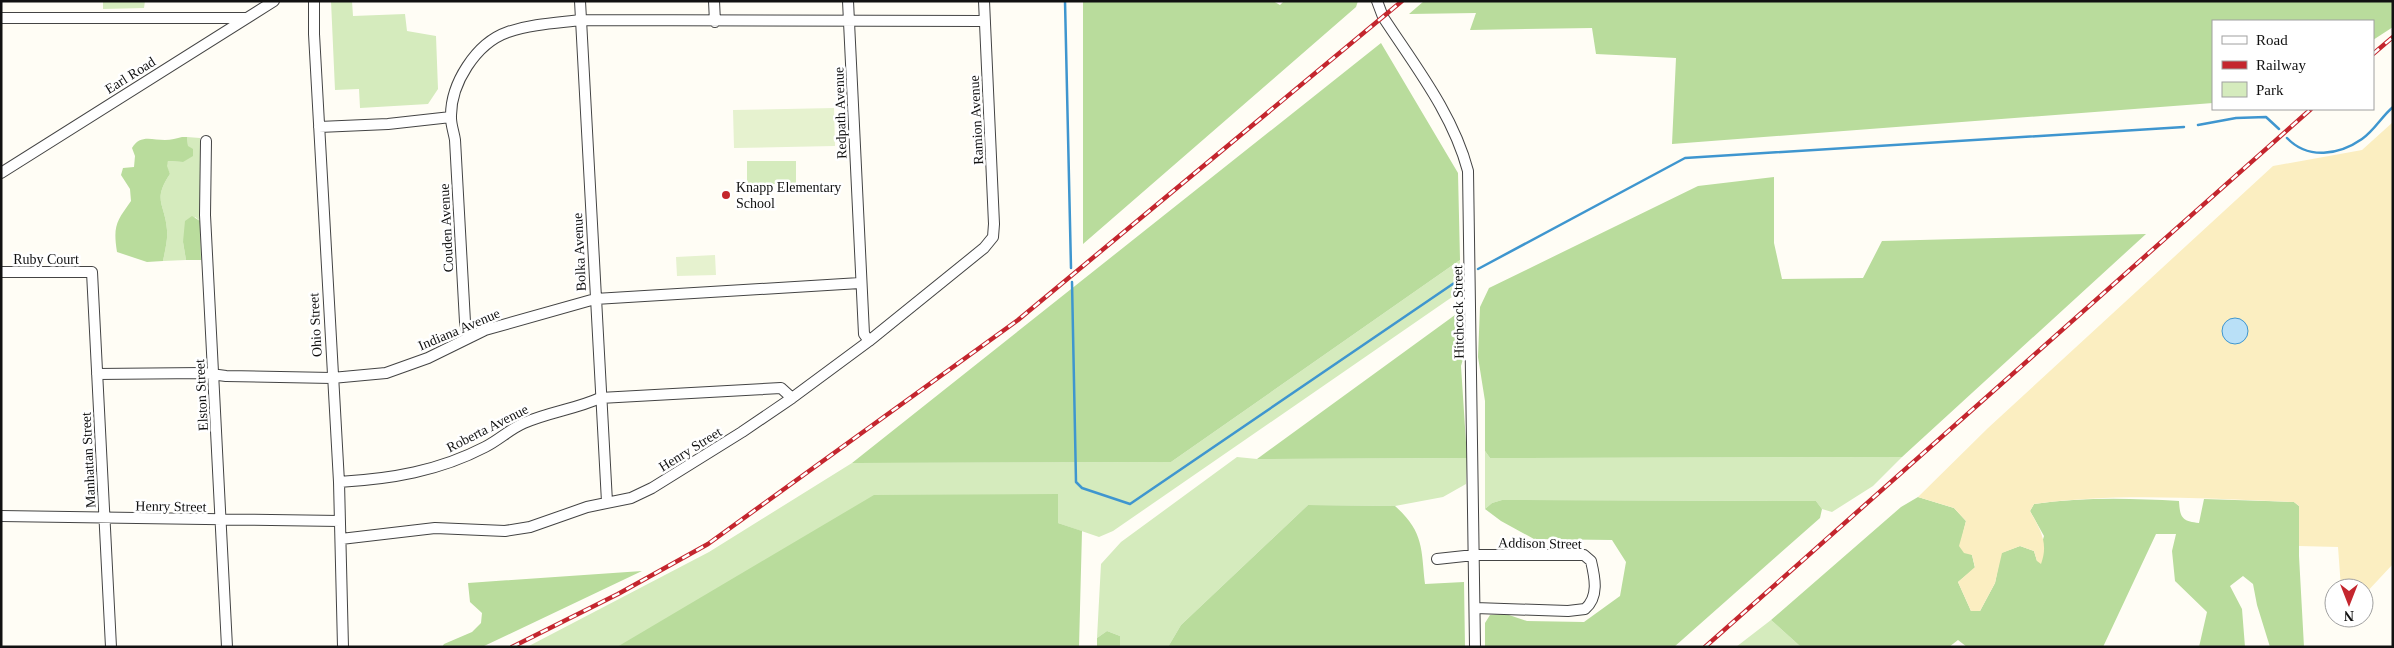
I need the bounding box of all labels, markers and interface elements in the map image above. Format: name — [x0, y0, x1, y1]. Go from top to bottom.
legend — [2212, 20, 2374, 110]
text: Road — [2256, 32, 2288, 48]
street label: Earl Road — [102, 54, 158, 97]
text: Railway — [2256, 57, 2306, 73]
street label: Redpath Avenue — [831, 67, 850, 159]
street label: Ramion Avenue — [967, 75, 986, 165]
text: Park — [2256, 82, 2284, 98]
place label: Knapp Elementary School — [736, 180, 841, 211]
street label: Couden Avenue — [437, 183, 456, 273]
marker: Knapp Elementary School — [720, 189, 732, 201]
street label: Bolka Avenue — [570, 212, 589, 292]
street label: Ruby Court — [13, 252, 79, 267]
street label: Hitchcock Street — [1450, 265, 1467, 359]
street label: Ohio Street — [306, 292, 325, 357]
street label: Indiana Avenue — [416, 306, 502, 353]
street label: Elston Street — [192, 359, 211, 431]
street label: Roberta Avenue — [444, 401, 531, 455]
street label: Manhattan Street — [78, 412, 99, 508]
street label: Henry Street — [656, 424, 724, 475]
street label: Henry Street — [135, 498, 207, 515]
street label: Addison Street — [1498, 535, 1582, 552]
north arrow — [2324, 578, 2374, 628]
text: N — [2344, 608, 2354, 623]

